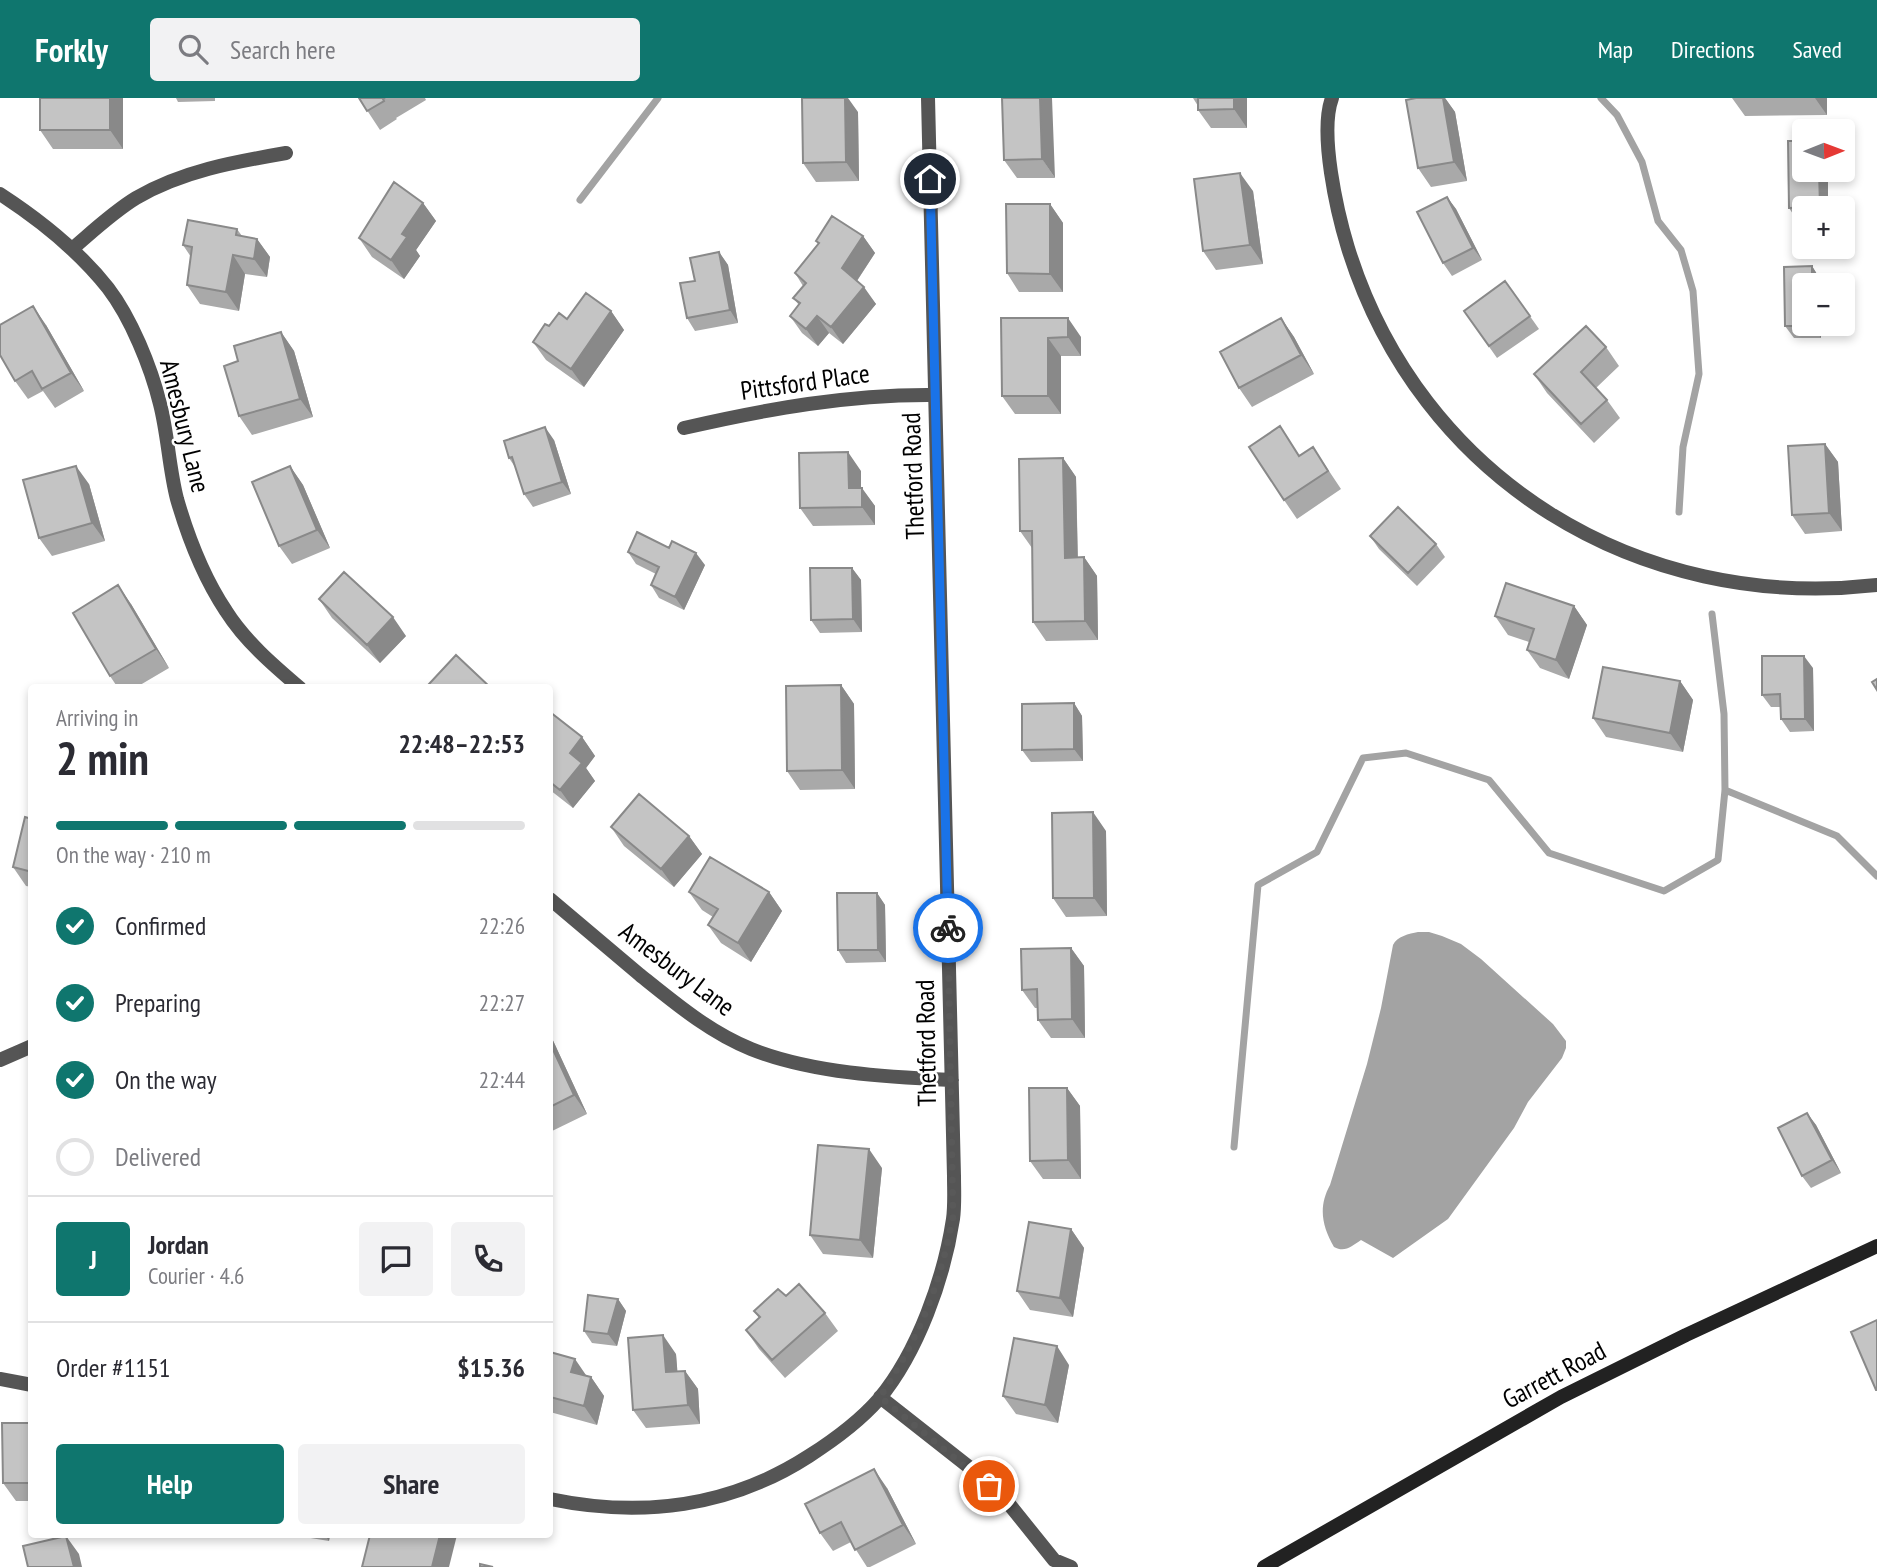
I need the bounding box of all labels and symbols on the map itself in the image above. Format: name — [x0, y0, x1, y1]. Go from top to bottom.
north arrow — [1792, 119, 1855, 182]
pin — [900, 149, 960, 209]
street label: Amesbury Lane — [153, 356, 218, 496]
street label: Pittsford Place — [738, 356, 871, 407]
street label: Thetford Road — [894, 412, 931, 540]
courier — [913, 893, 983, 963]
street label: Amesbury Lane — [613, 915, 742, 1023]
street label: Thetford Road — [908, 979, 943, 1107]
street label: Garrett Road — [1496, 1334, 1611, 1416]
pin — [959, 1456, 1019, 1516]

